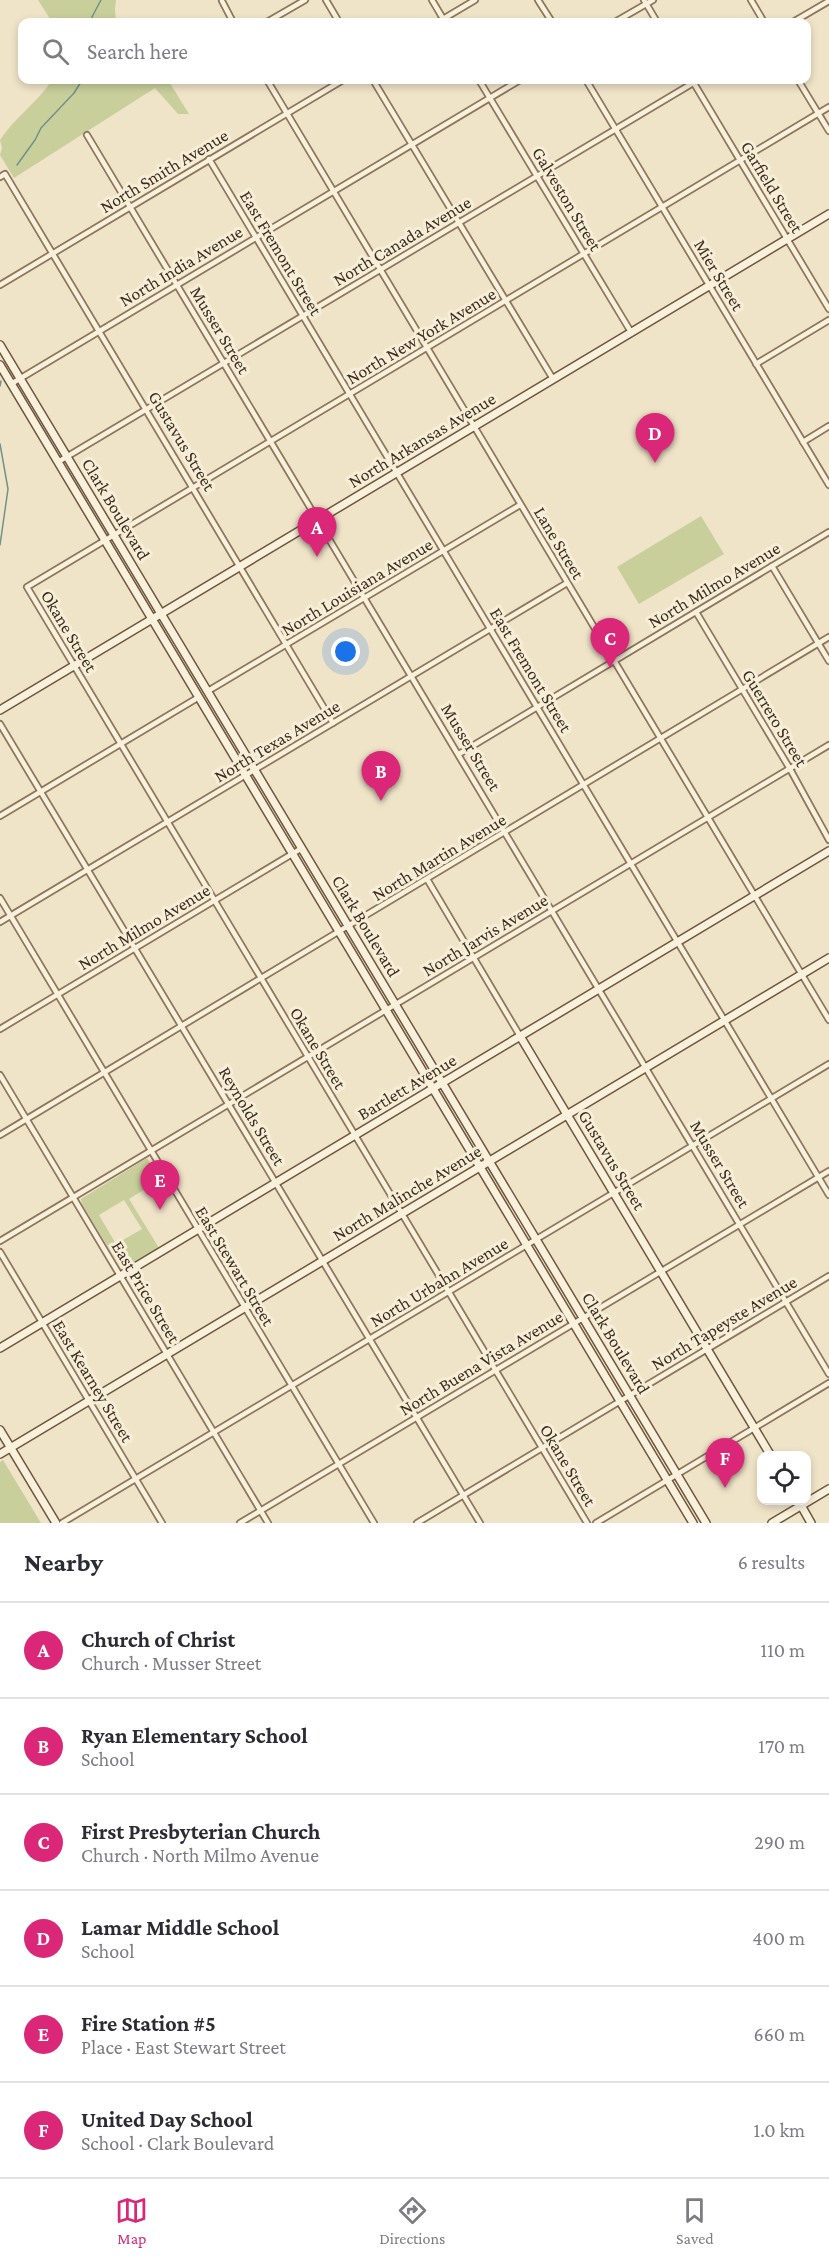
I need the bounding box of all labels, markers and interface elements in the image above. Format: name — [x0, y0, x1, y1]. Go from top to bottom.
search box — [18, 18, 811, 84]
icon: search — [39, 35, 72, 68]
text: Search here — [87, 39, 188, 64]
street label: North Smith Avenue — [96, 125, 232, 217]
street label: Garfield Street — [737, 138, 808, 237]
street label: Galveston Street — [528, 143, 606, 255]
street label: East Fremont Street — [236, 187, 327, 320]
street label: North Canada Avenue — [330, 192, 475, 290]
street label: North India Avenue — [116, 221, 246, 311]
street label: Mier Street — [690, 236, 749, 315]
street label: Musser Street — [186, 283, 254, 378]
street label: North New York Avenue — [343, 283, 499, 389]
street label: Gustavus Street — [144, 388, 220, 495]
street label: North Arkansas Avenue — [345, 388, 499, 492]
pin: D — [636, 414, 674, 463]
street label: Clark Boulevard — [78, 455, 154, 564]
street label: Lane Street — [530, 503, 589, 584]
pin: A — [298, 508, 336, 557]
street label: North Louisiana Avenue — [278, 534, 436, 640]
street label: North Milmo Avenue — [644, 538, 784, 632]
street label: Okane Street — [37, 586, 102, 676]
street label: East Fremont Street — [486, 604, 577, 737]
pin: C — [590, 618, 630, 668]
your location — [331, 637, 360, 666]
street label: Guerrero Street — [738, 666, 812, 771]
street label: North Texas Avenue — [211, 696, 343, 786]
street label: Musser Street — [437, 700, 505, 795]
pin: B — [362, 752, 400, 801]
street label: North Martin Avenue — [369, 809, 510, 905]
street label: Clark Boulevard — [328, 872, 404, 981]
street label: North Milmo Avenue — [74, 880, 214, 974]
street label: North Jarvis Avenue — [419, 890, 551, 980]
street label: Okane Street — [286, 1003, 351, 1093]
street label: Bartlett Avenue — [354, 1050, 460, 1124]
street label: Reynolds Street — [215, 1063, 290, 1170]
street label: Gustavus Street — [574, 1107, 650, 1214]
street label: Musser Street — [686, 1117, 754, 1212]
street label: North Malinche Avenue — [329, 1141, 485, 1245]
pin: E — [140, 1160, 180, 1210]
street label: East Stewart Street — [191, 1203, 279, 1330]
street label: North Urbahn Avenue — [366, 1233, 512, 1331]
street label: East Price Street — [108, 1237, 185, 1348]
street label: North Tapeyste Avenue — [648, 1272, 800, 1374]
street label: Clark Boulevard — [578, 1289, 654, 1398]
street label: North Buena Vista Avenue — [396, 1306, 566, 1420]
street label: East Kearney Street — [49, 1316, 138, 1446]
street label: Okane Street — [536, 1420, 601, 1510]
pin: F — [706, 1438, 744, 1488]
map controls — [757, 1451, 811, 1505]
button: locate — [757, 1451, 811, 1505]
text: Nearby — [24, 1548, 103, 1577]
text: 6 results — [738, 1551, 805, 1573]
text: Church of Christ — [81, 1627, 235, 1652]
text: A — [38, 1639, 49, 1661]
text: 110 m — [761, 1639, 805, 1661]
text: Church · Musser Street — [81, 1652, 262, 1674]
text: Ryan Elementary School — [81, 1723, 308, 1748]
text: B — [38, 1735, 49, 1757]
text: 170 m — [758, 1735, 805, 1757]
text: School — [81, 1748, 134, 1770]
text: First Presbyterian Church — [81, 1819, 320, 1844]
text: C — [37, 1831, 50, 1853]
text: 290 m — [754, 1831, 805, 1853]
text: Church · North Milmo Avenue — [81, 1844, 319, 1866]
text: Lamar Middle School — [81, 1915, 279, 1940]
text: D — [37, 1927, 50, 1949]
text: 400 m — [752, 1927, 805, 1949]
text: School — [81, 1940, 134, 1962]
text: Fire Station #5 — [81, 2011, 216, 2036]
text: E — [38, 2023, 49, 2045]
text: 660 m — [754, 2023, 805, 2045]
text: Place · East Stewart Street — [81, 2036, 286, 2058]
text: United Day School — [81, 2107, 253, 2132]
text: F — [38, 2119, 49, 2141]
text: 1.0 km — [754, 2119, 805, 2141]
text: School · Clark Boulevard — [81, 2132, 274, 2154]
tab: Map — [115, 2194, 148, 2247]
tab: Directions — [379, 2194, 445, 2247]
tab: Saved — [676, 2194, 714, 2247]

